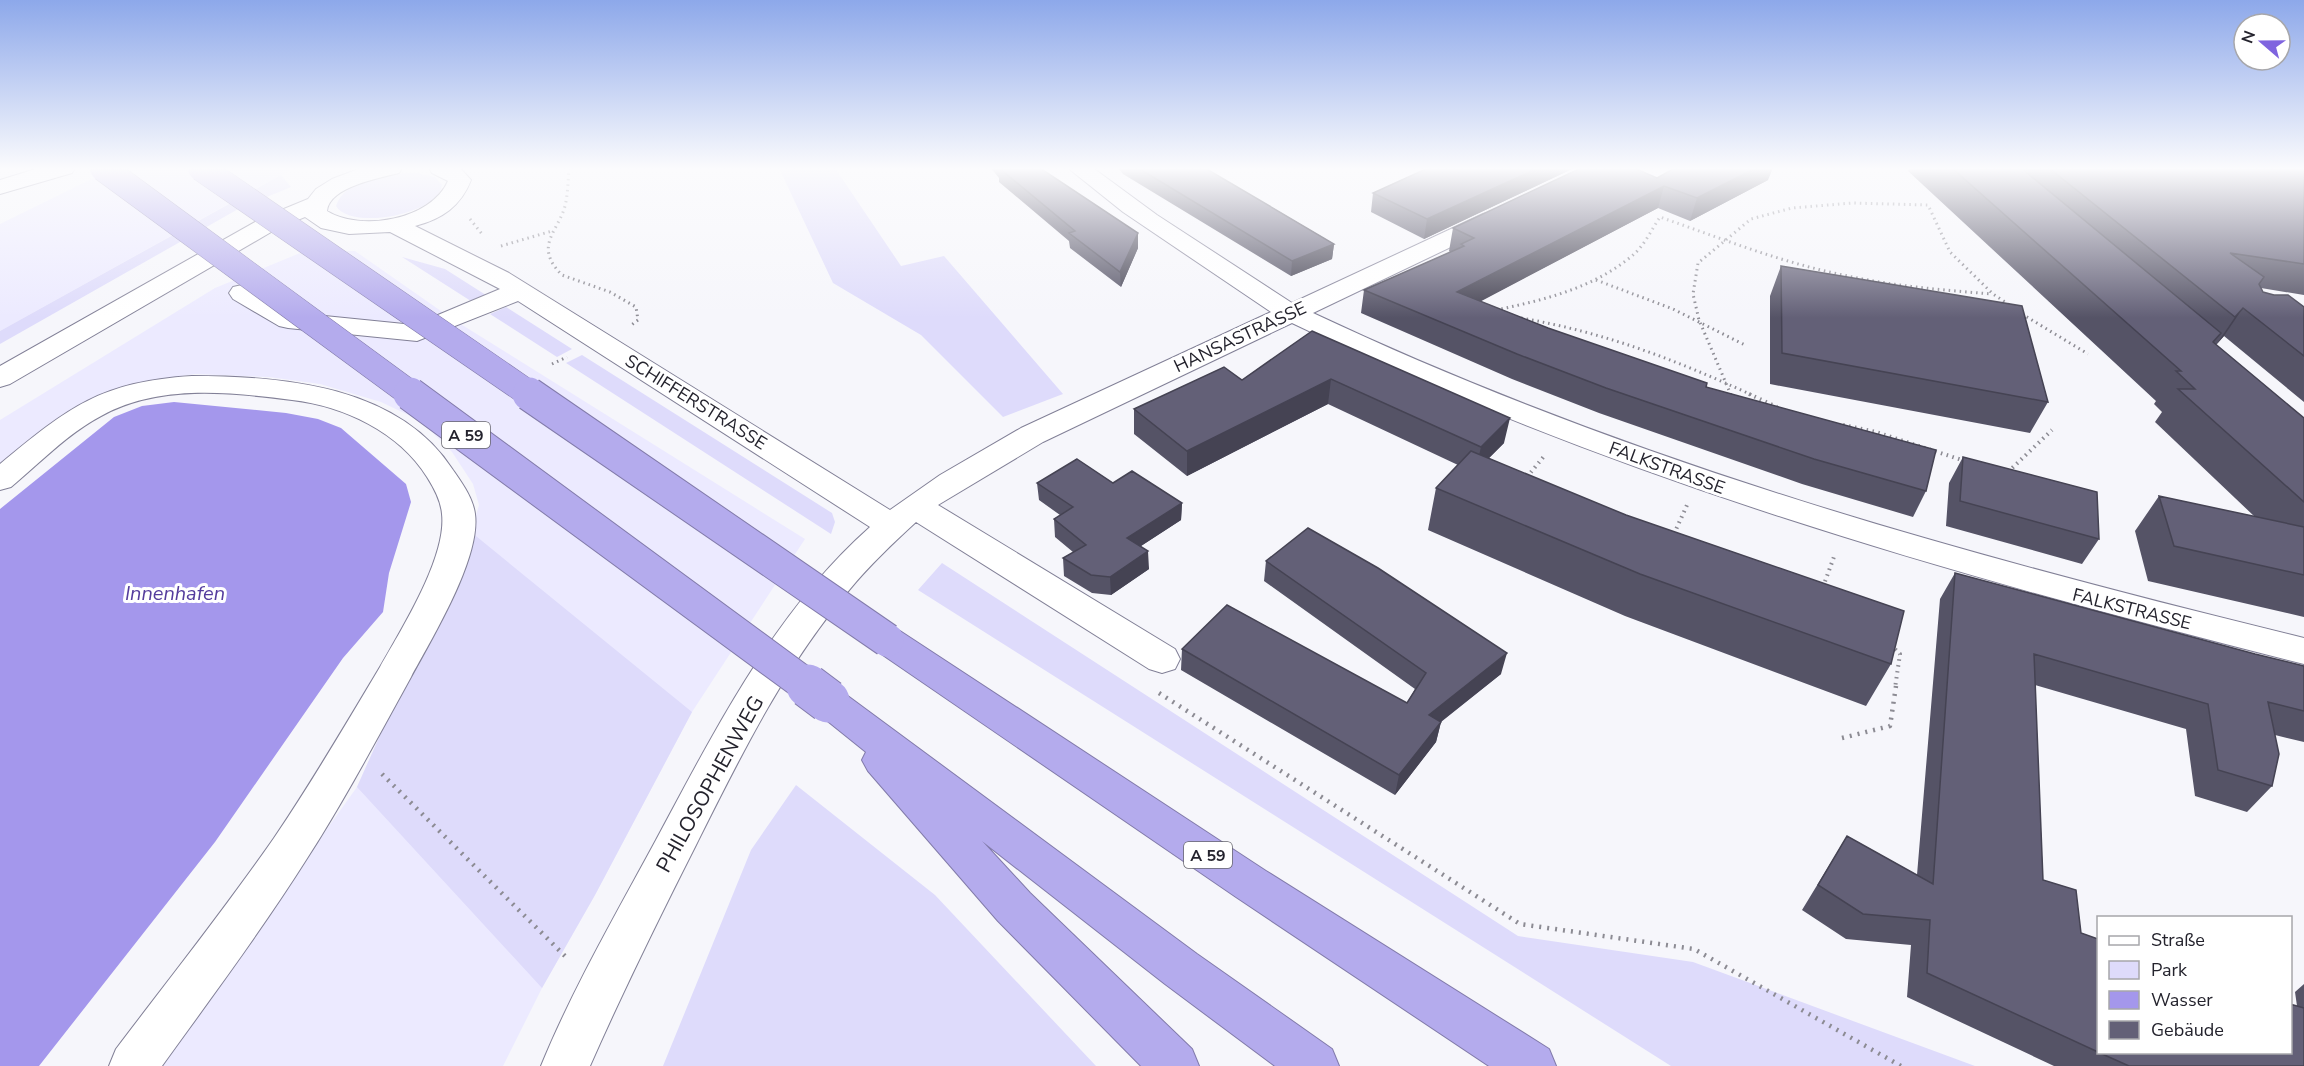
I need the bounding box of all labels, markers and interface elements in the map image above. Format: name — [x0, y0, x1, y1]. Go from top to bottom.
north arrow — [2232, 12, 2292, 72]
text: N — [2236, 28, 2261, 47]
street label: HANSASTRASSE — [1170, 296, 1310, 378]
street label: SCHIFFERSTRASSE — [621, 349, 771, 455]
road number: A 59 — [442, 422, 490, 448]
street label: FALKSTRASSE — [1606, 436, 1728, 500]
water label: Innenhafen — [125, 580, 225, 607]
street label: FALKSTRASSE — [2070, 583, 2194, 635]
street label: PHILOSOPHENWEG — [650, 691, 770, 877]
road number: A 59 — [1184, 842, 1232, 868]
legend — [2097, 916, 2292, 1054]
text: Straße — [2151, 928, 2205, 952]
text: Park — [2151, 958, 2188, 982]
text: Wasser — [2151, 988, 2213, 1012]
text: Gebäude — [2151, 1018, 2224, 1042]

